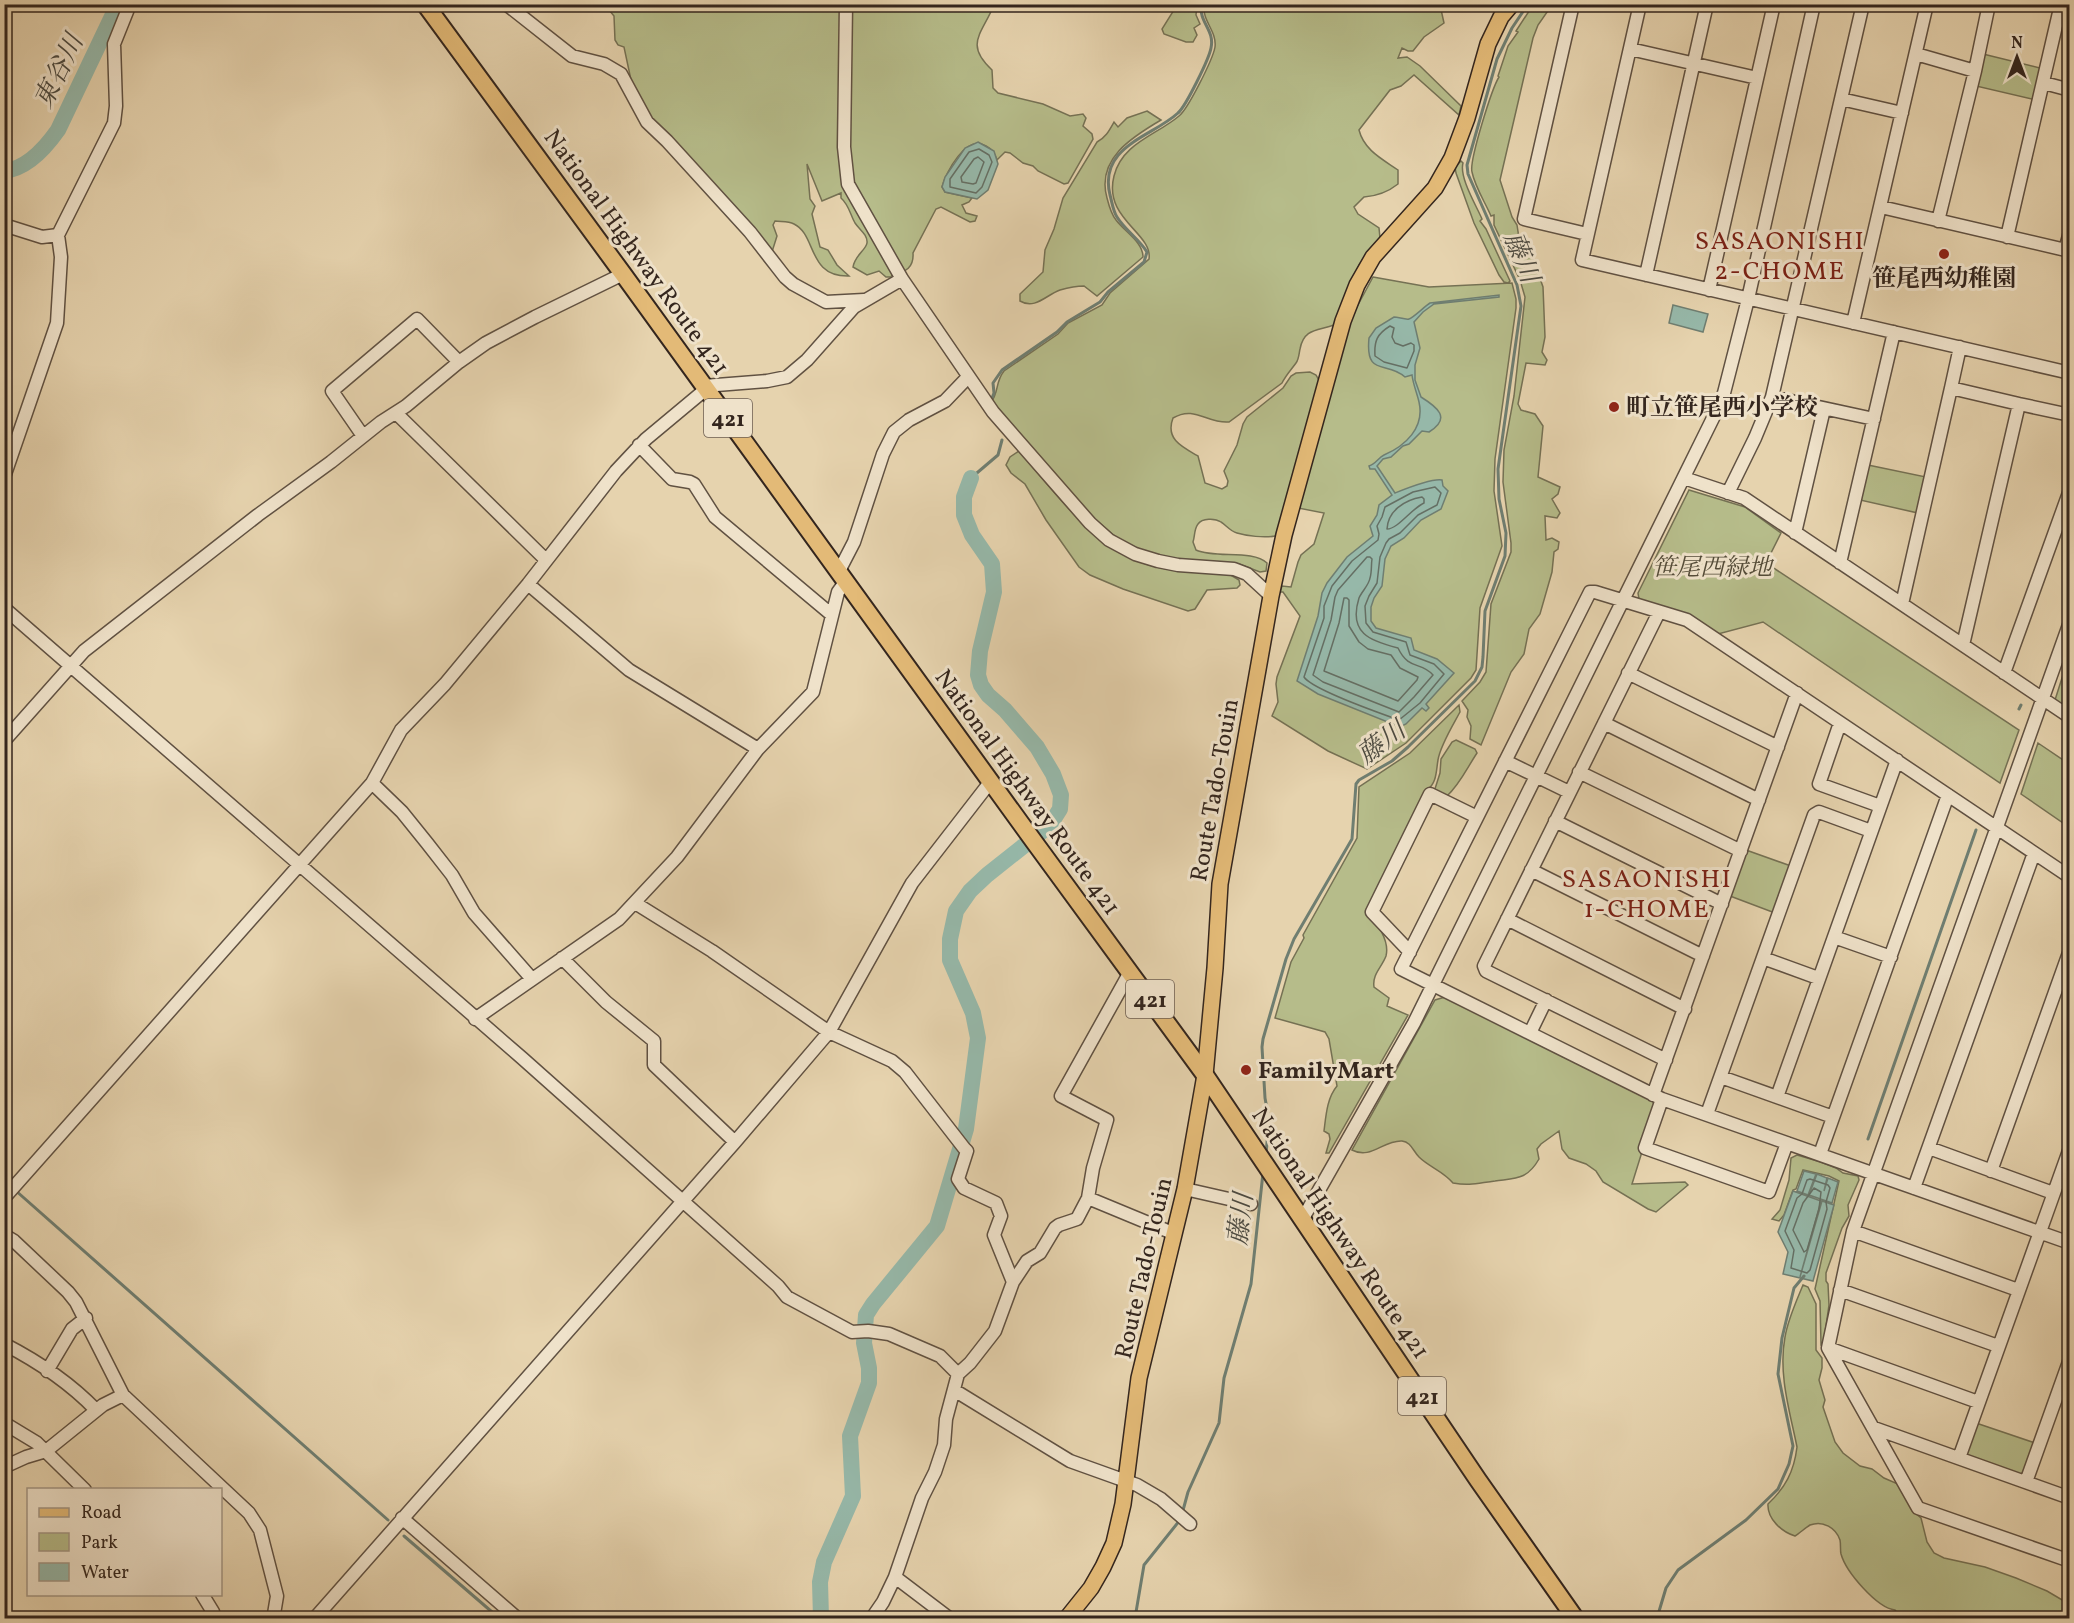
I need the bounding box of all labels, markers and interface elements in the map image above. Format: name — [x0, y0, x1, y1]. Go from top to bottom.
water label: 東谷川 — [27, 26, 94, 115]
north arrow — [1987, 27, 2047, 87]
text: N — [2011, 33, 2023, 55]
street label: National Highway Route 421 — [534, 123, 736, 383]
district label: SASAONISHI 2-CHOME — [1695, 224, 1865, 290]
water label: 藤川 — [1494, 227, 1548, 291]
marker: 笹尾西幼稚園 — [1937, 247, 1951, 261]
place label: 笹尾西幼稚園 — [1872, 263, 2016, 297]
place label: 町立笹尾西小学校 — [1626, 392, 1818, 426]
road number: 421 — [704, 399, 752, 437]
marker: 町立笹尾西小学校 — [1607, 400, 1621, 414]
park label: 笹尾西緑地 — [1652, 552, 1775, 586]
street label: National Highway Route 421 — [925, 663, 1127, 923]
street label: Route Tado-Touin — [1183, 696, 1249, 884]
water label: 藤川 — [1351, 712, 1416, 774]
district label: SASAONISHI 1-CHOME — [1562, 862, 1732, 928]
road number: 421 — [1126, 980, 1174, 1018]
place label: FamilyMart — [1258, 1055, 1394, 1089]
marker: FamilyMart — [1239, 1063, 1253, 1077]
street label: National Highway Route 421 — [1242, 1102, 1436, 1367]
street label: Route Tado-Touin — [1108, 1174, 1182, 1362]
water label: 藤川 — [1221, 1188, 1263, 1247]
road number: 421 — [1398, 1377, 1446, 1415]
legend — [27, 1488, 222, 1596]
text: Road — [81, 1501, 122, 1526]
text: Park — [81, 1531, 118, 1556]
text: Water — [81, 1561, 129, 1586]

